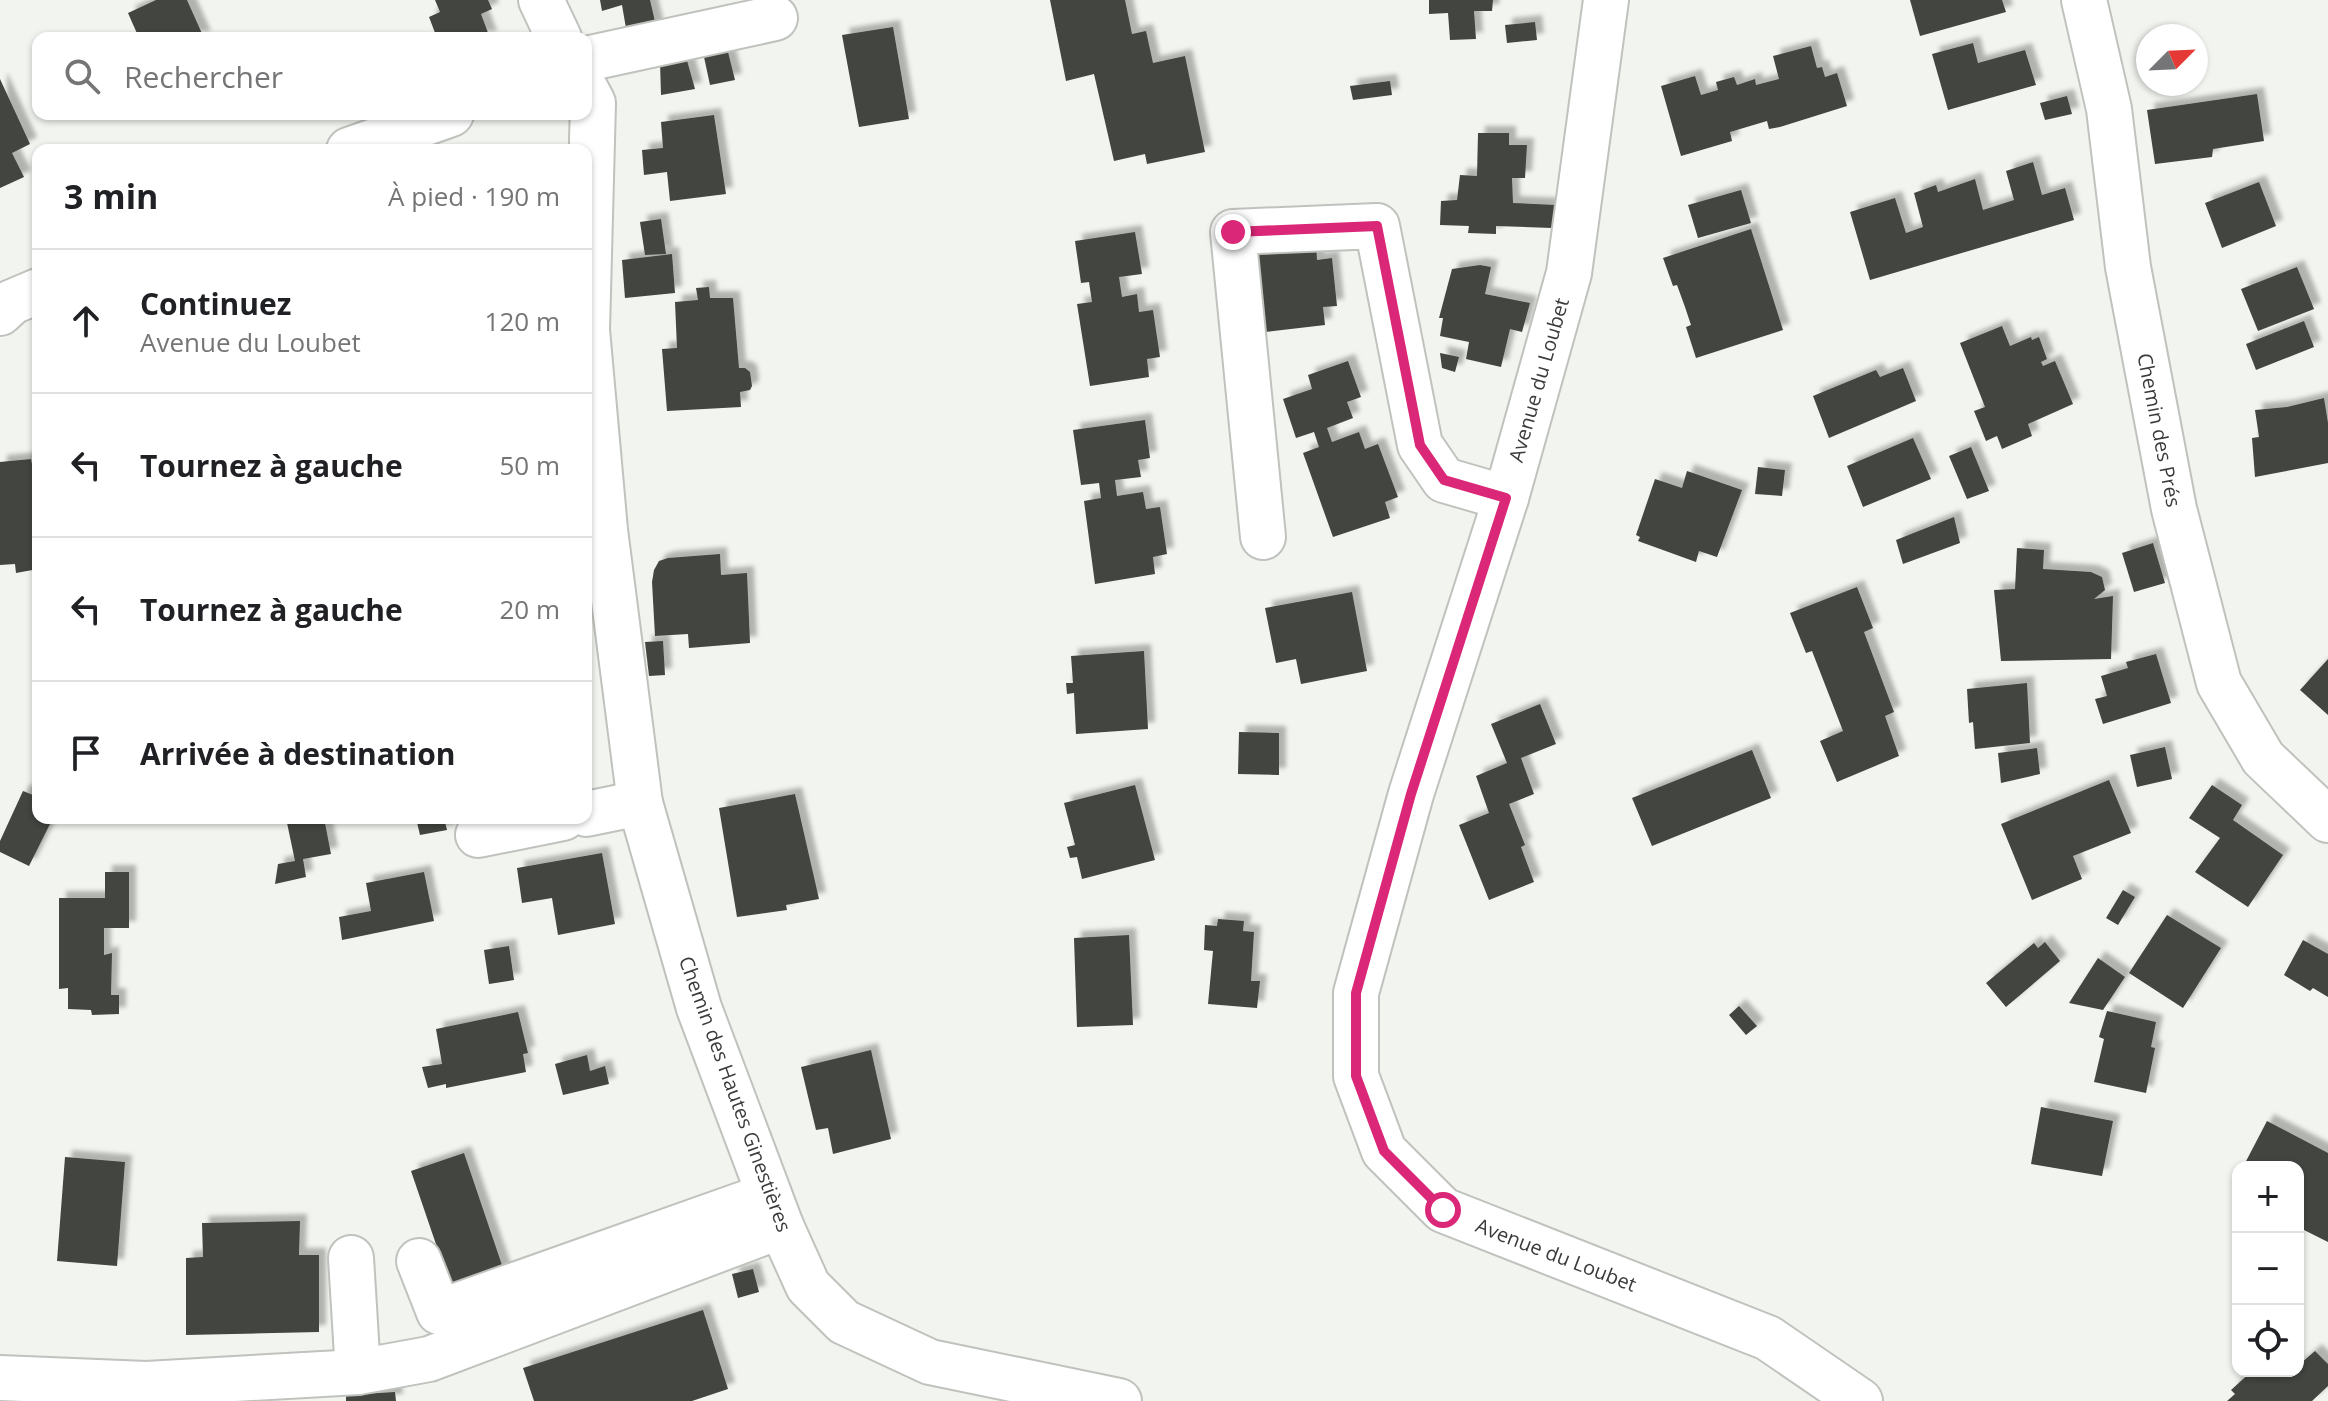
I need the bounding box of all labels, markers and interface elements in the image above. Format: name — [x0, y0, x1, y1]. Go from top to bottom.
north arrow — [2136, 24, 2208, 96]
search box — [32, 32, 592, 120]
icon: search — [60, 54, 104, 98]
text: Rechercher — [124, 56, 283, 97]
text: 3 min — [64, 173, 158, 219]
text: À pied · 190 m — [388, 178, 560, 214]
route end — [1215, 214, 1251, 250]
text: Continuez — [140, 283, 291, 324]
street label: Avenue du Loubet — [1502, 295, 1575, 465]
icon: ahead — [64, 299, 108, 343]
text: 120 m — [485, 303, 560, 339]
text: Avenue du Loubet — [140, 324, 361, 360]
street label: Chemin des Prés — [2131, 351, 2188, 509]
icon: left — [64, 443, 108, 487]
text: Tournez à gauche — [140, 445, 403, 486]
text: 50 m — [499, 447, 560, 483]
icon: left — [64, 587, 108, 631]
text: Tournez à gauche — [140, 589, 403, 630]
text: 20 m — [499, 591, 560, 627]
icon: arrive — [64, 731, 108, 775]
text: Arrivée à destination — [140, 733, 455, 774]
street label: Chemin des Hautes Ginestières — [673, 952, 798, 1235]
map controls — [2232, 1161, 2304, 1377]
button: + — [2232, 1161, 2304, 1233]
route start — [1425, 1192, 1461, 1228]
street label: Avenue du Loubet — [1472, 1211, 1640, 1298]
button: − — [2232, 1233, 2304, 1305]
button: locate — [2232, 1305, 2304, 1377]

